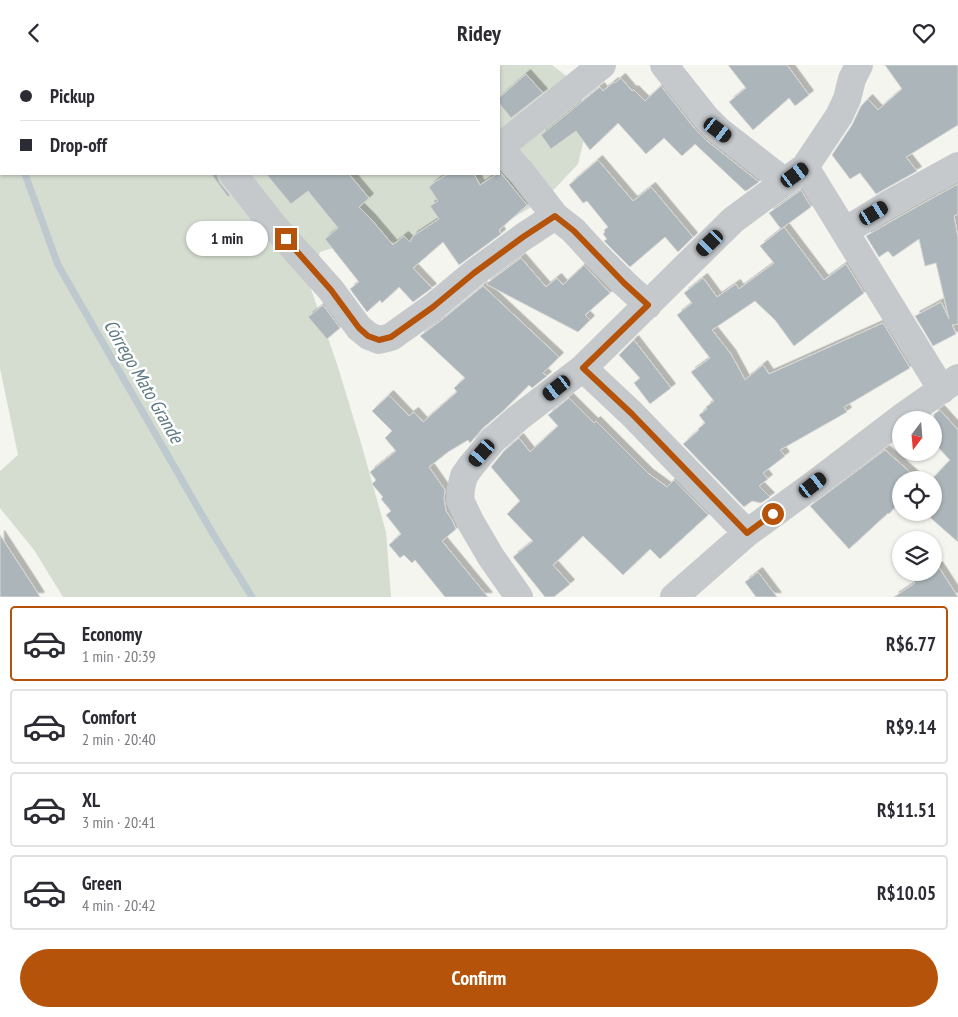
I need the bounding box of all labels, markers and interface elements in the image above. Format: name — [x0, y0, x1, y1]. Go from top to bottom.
icon: back — [20, 19, 48, 47]
text: Ridey — [457, 19, 501, 47]
icon: heart — [910, 19, 938, 47]
text: Pickup — [50, 84, 95, 108]
car — [701, 115, 734, 145]
text: Drop-off — [50, 133, 107, 157]
car — [778, 160, 811, 190]
car — [857, 199, 890, 227]
callout: 1 min — [186, 221, 268, 257]
car — [693, 227, 726, 259]
text: 1 min — [211, 228, 243, 248]
route end — [275, 228, 297, 250]
water label: Córrego Mato Grande — [99, 315, 190, 448]
car — [540, 373, 573, 403]
north arrow — [892, 411, 942, 461]
map controls — [892, 411, 942, 581]
car — [466, 437, 497, 469]
car — [796, 470, 829, 500]
button: locate — [892, 471, 942, 521]
route start — [762, 503, 784, 525]
button: layers — [892, 531, 942, 581]
icon: car — [22, 621, 67, 666]
text: Economy — [82, 622, 142, 646]
text: R$6.77 — [886, 632, 936, 656]
text: 1 min · 20:39 — [82, 646, 156, 666]
icon: car — [22, 704, 67, 749]
text: Comfort — [82, 705, 136, 729]
text: R$9.14 — [886, 715, 936, 739]
text: 2 min · 20:40 — [82, 729, 156, 749]
icon: car — [22, 787, 67, 832]
text: XL — [82, 788, 100, 812]
text: R$11.51 — [877, 798, 936, 822]
text: 3 min · 20:41 — [82, 812, 156, 832]
icon: car — [22, 870, 67, 915]
text: Green — [82, 871, 122, 895]
text: R$10.05 — [877, 881, 936, 905]
text: 4 min · 20:42 — [82, 895, 156, 915]
button: Confirm — [20, 949, 938, 1007]

